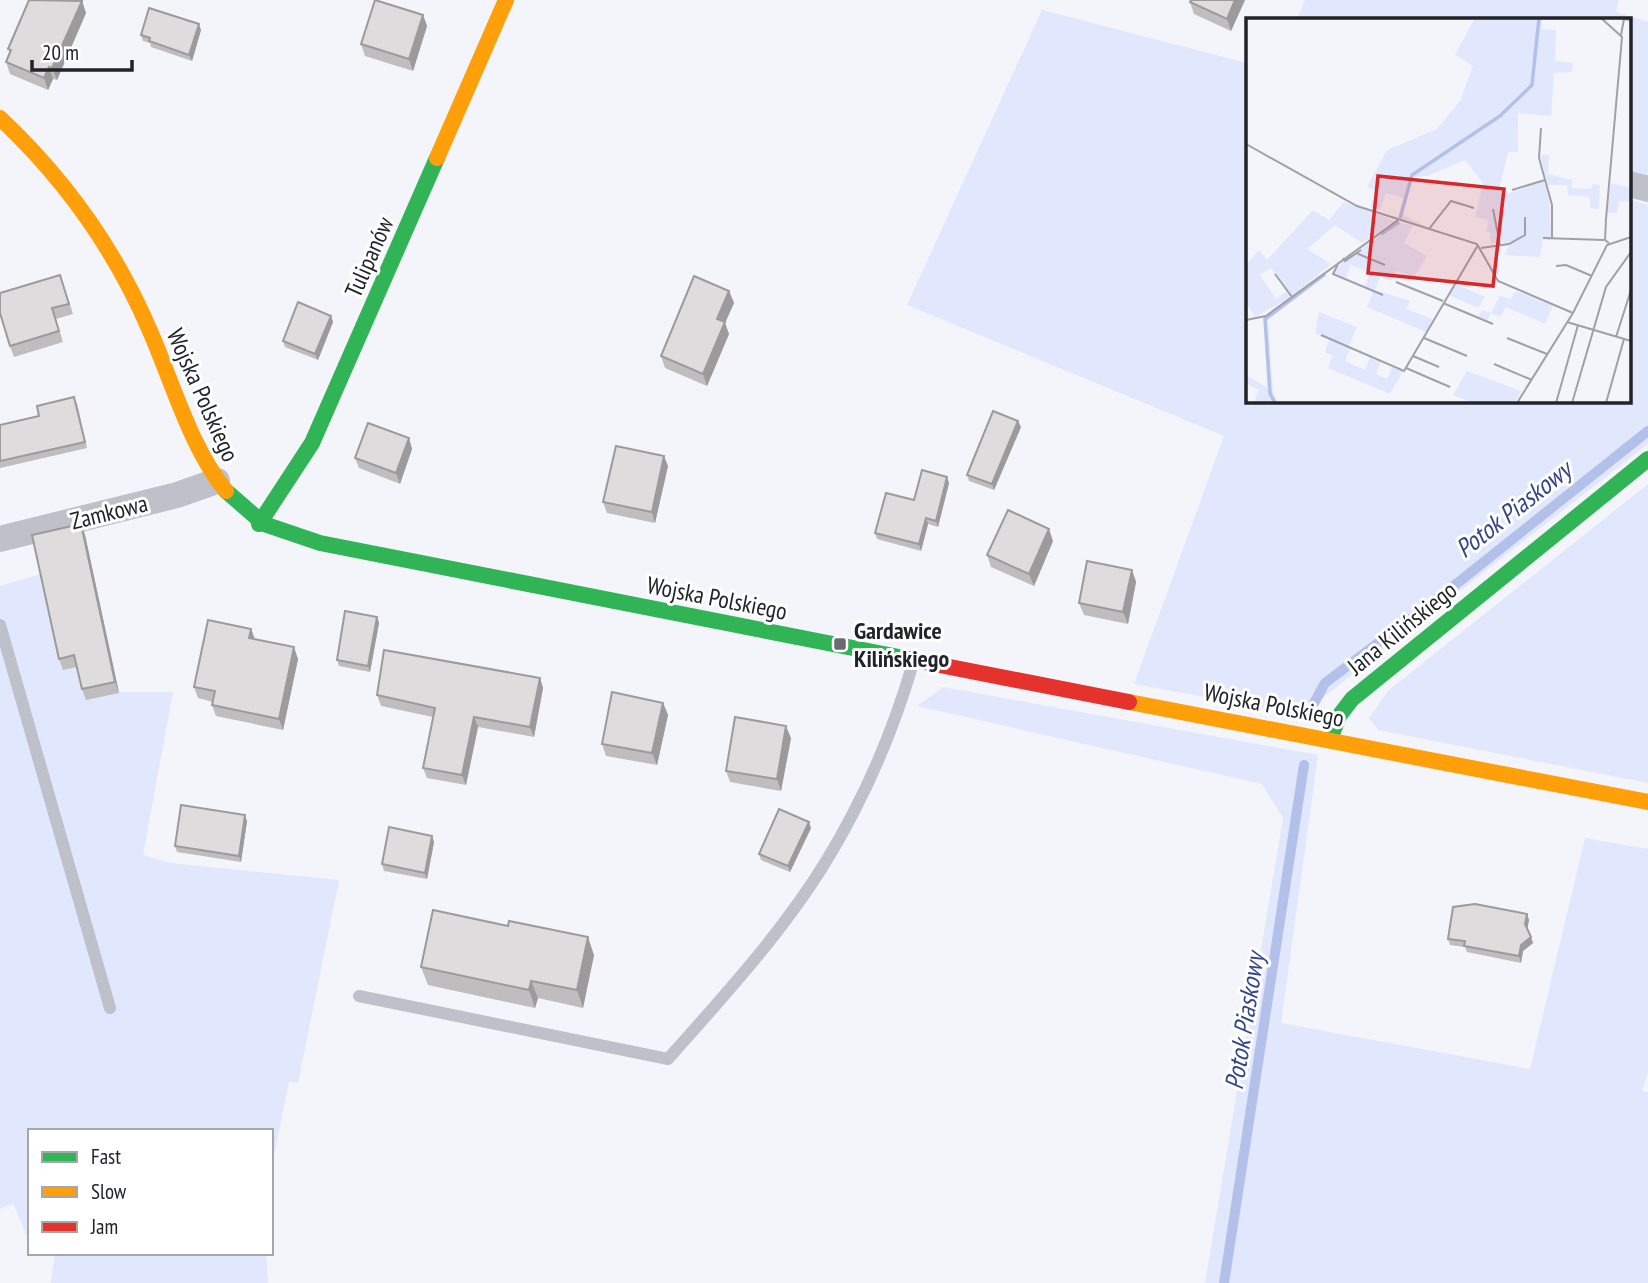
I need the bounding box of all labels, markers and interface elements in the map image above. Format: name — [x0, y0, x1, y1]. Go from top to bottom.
inset map — [1246, 18, 1630, 402]
scale bar — [32, 28, 131, 72]
text: 20 m — [42, 39, 79, 66]
street label: Tulipanów — [338, 211, 401, 302]
street label: Wojska Polskiego — [160, 324, 246, 466]
water label: Potok Piaskowy — [1448, 452, 1580, 565]
street label: Zamkowa — [67, 487, 151, 537]
street label: Wojska Polskiego — [644, 569, 790, 627]
street label: Jana Kilińskiego — [1340, 574, 1463, 682]
place label: Gardawice Kilińskiego — [854, 615, 949, 674]
marker: Gardawice Kilińskiego — [832, 636, 848, 652]
street label: Wojska Polskiego — [1201, 676, 1347, 734]
water label: Potok Piaskowy — [1217, 947, 1272, 1092]
legend — [28, 1129, 273, 1255]
text: Fast — [91, 1143, 121, 1170]
text: Slow — [91, 1178, 127, 1205]
text: Jam — [90, 1213, 118, 1240]

